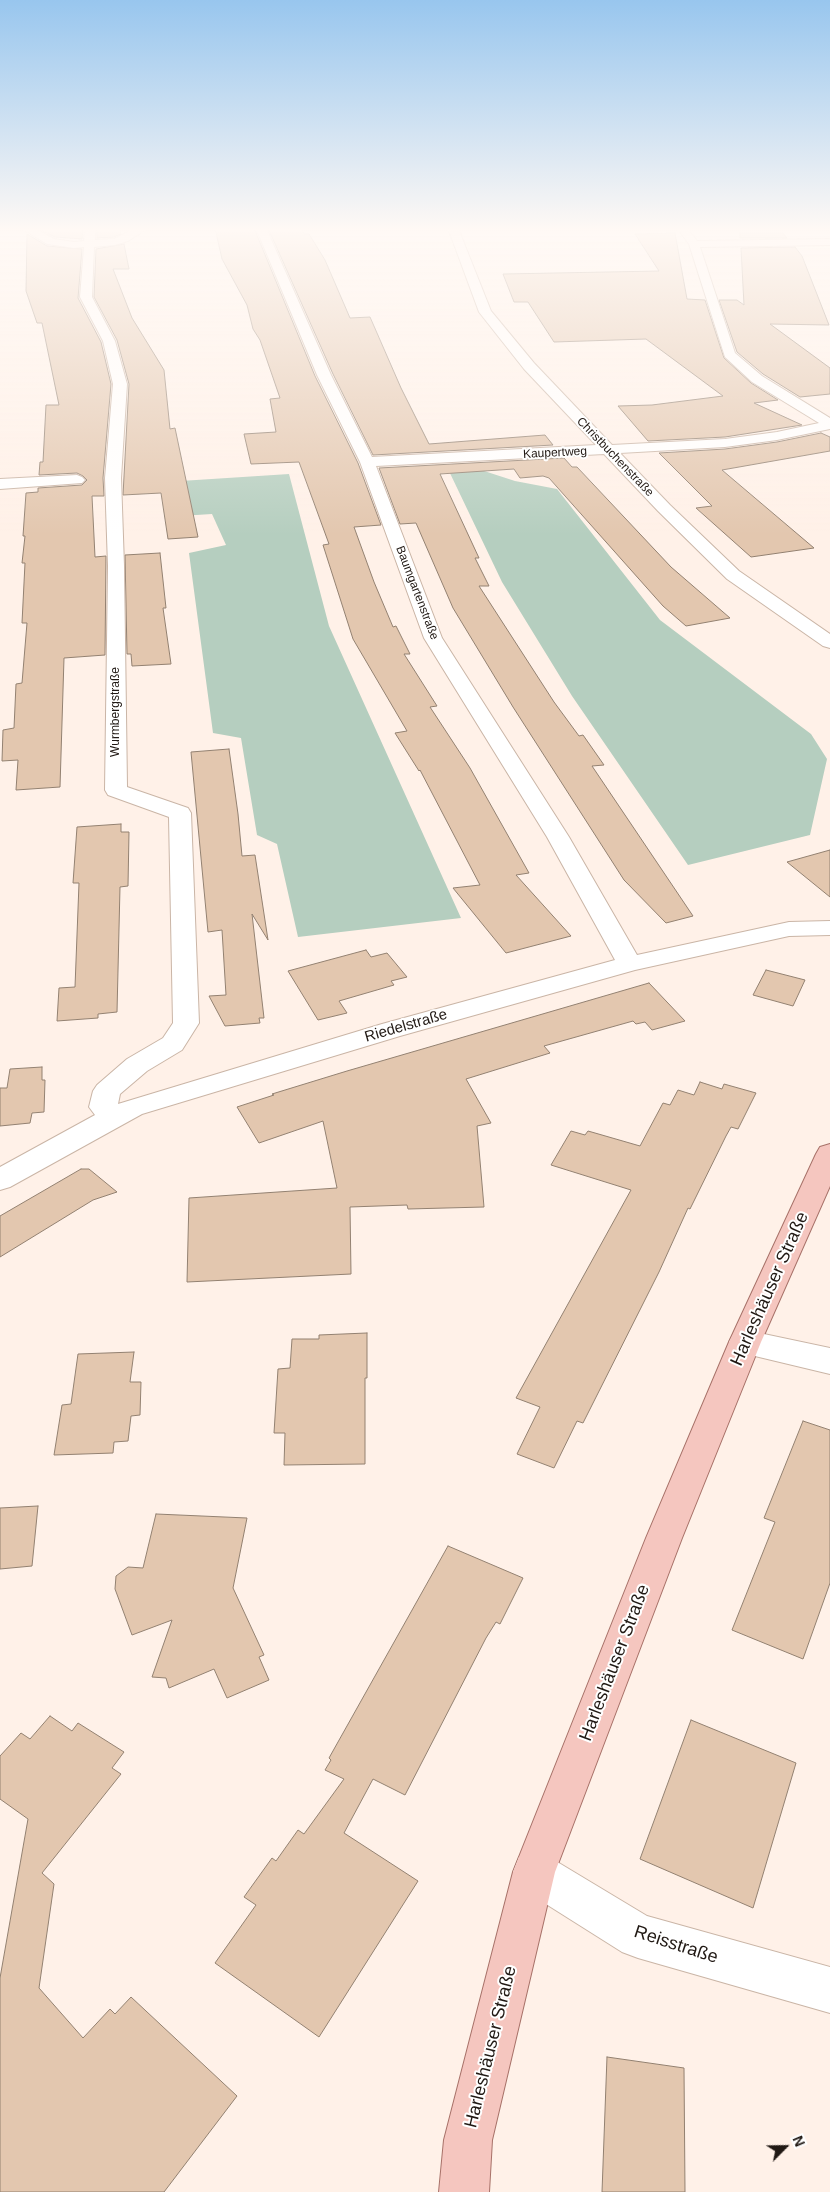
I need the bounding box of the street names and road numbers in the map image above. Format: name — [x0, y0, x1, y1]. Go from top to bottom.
street label: Christbuchenstraße — [573, 414, 657, 500]
street label: Kaupertweg — [523, 444, 587, 462]
street label: Baumgartenstraße — [392, 544, 442, 642]
street label: Wurmbergstraße — [109, 667, 123, 757]
street label: Riedelstraße — [363, 1006, 449, 1046]
street label: Harleshäuser Straße — [726, 1209, 814, 1369]
street label: Harleshäuser Straße — [575, 1582, 655, 1744]
street label: Reisstraße — [631, 1921, 721, 1969]
street label: Harleshäuser Straße — [460, 1964, 522, 2130]

